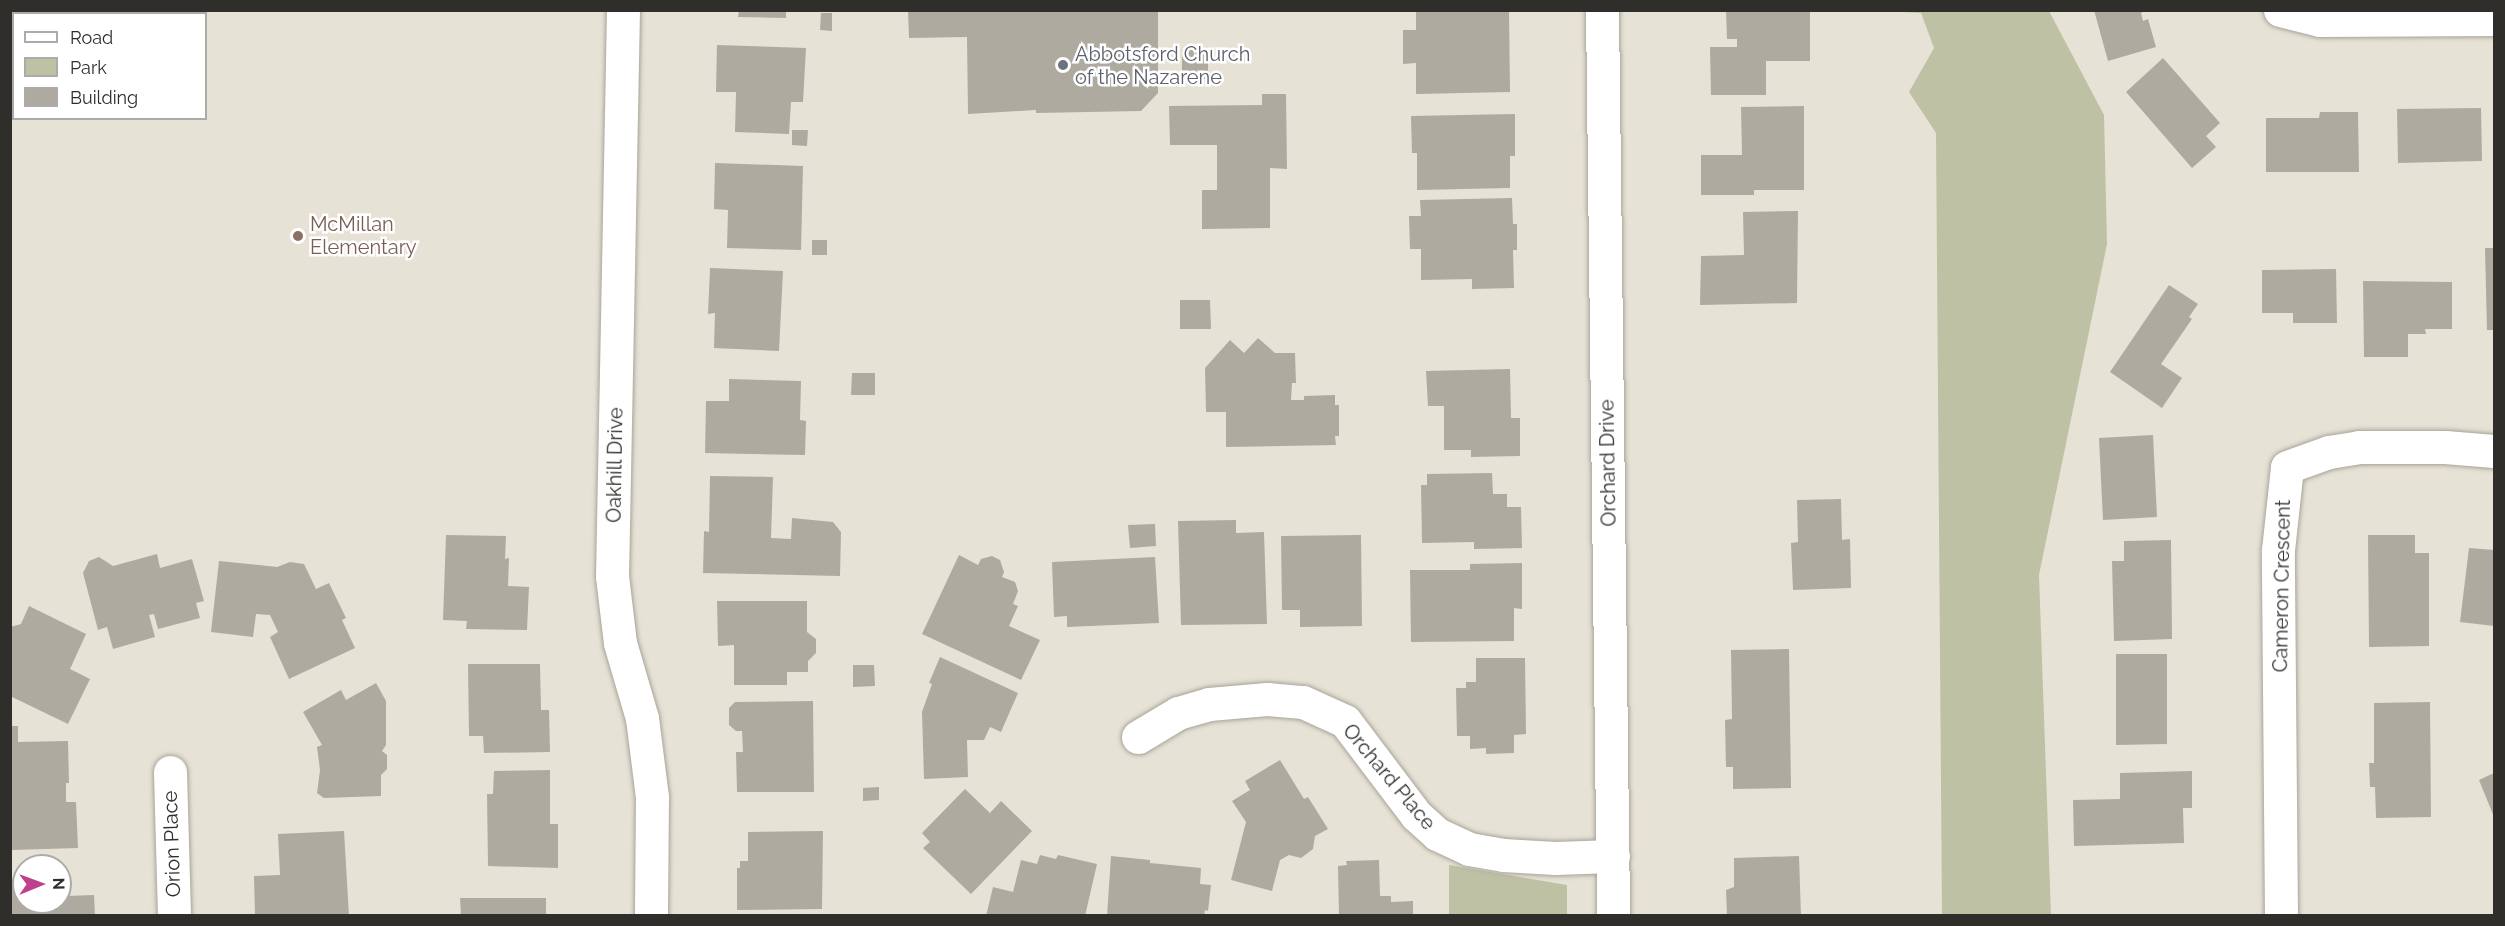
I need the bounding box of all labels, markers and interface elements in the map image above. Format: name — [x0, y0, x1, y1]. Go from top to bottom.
legend — [12, 12, 207, 120]
text: Road — [70, 27, 113, 48]
place label: Abbotsford Church of the Nazarene — [1075, 42, 1250, 89]
text: Park — [70, 57, 107, 78]
marker: Abbotsford Church of the Nazarene — [1056, 58, 1070, 72]
text: Building — [70, 87, 138, 108]
place label: McMillan Elementary — [310, 213, 416, 260]
marker: McMillan Elementary — [291, 229, 305, 243]
street label: Orchard Drive — [1595, 399, 1621, 527]
street label: Oakhill Drive — [602, 407, 628, 523]
street label: Cameron Crescent — [2268, 499, 2296, 673]
street label: Orchard Place — [1338, 719, 1440, 835]
street label: Orion Place — [158, 790, 186, 898]
north arrow — [12, 854, 72, 914]
text: N — [49, 877, 68, 890]

